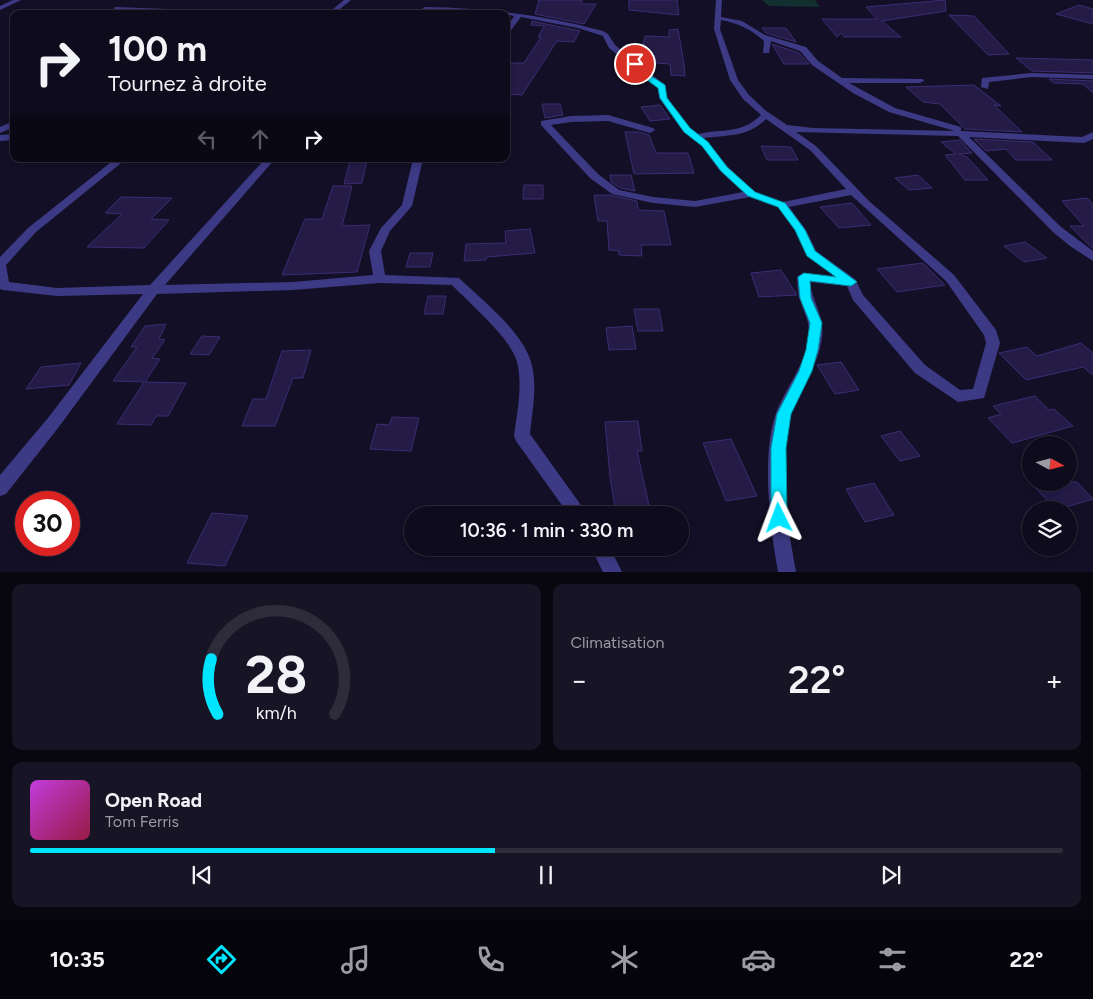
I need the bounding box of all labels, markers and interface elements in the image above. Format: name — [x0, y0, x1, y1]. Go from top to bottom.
text: 100 m — [108, 28, 207, 70]
icon: right — [25, 30, 90, 95]
pin — [614, 43, 656, 85]
icon: arrive — [621, 50, 649, 78]
text: Tournez à droite — [108, 70, 267, 97]
icon: left — [193, 125, 221, 153]
icon: ahead — [246, 125, 274, 153]
icon: right — [299, 125, 327, 153]
north arrow — [1022, 436, 1078, 491]
map controls — [1022, 436, 1077, 556]
speed limit sign: 30 — [15, 491, 80, 556]
position arrow — [752, 491, 804, 543]
button: layers — [1022, 501, 1077, 556]
text: 10:36 · 1 min · 330 m — [460, 519, 633, 542]
text: Climatisation — [571, 633, 664, 652]
text: 28 — [245, 644, 307, 706]
text: 22° — [788, 657, 846, 703]
text: − — [571, 663, 588, 697]
text: + — [1046, 663, 1063, 697]
text: km/h — [256, 702, 297, 723]
text: Open Road — [105, 789, 202, 812]
text: Tom Ferris — [105, 812, 179, 831]
icon: previous — [188, 861, 216, 889]
icon: pause — [532, 861, 560, 889]
icon: next — [877, 861, 905, 889]
icon: directions — [204, 942, 239, 977]
icon: music — [338, 942, 373, 977]
icon: phone — [473, 942, 508, 977]
icon: climate — [607, 942, 642, 977]
icon: car — [741, 942, 776, 977]
icon: filters — [875, 942, 910, 977]
text: 10:35 — [50, 946, 105, 973]
text: 22° — [1010, 946, 1043, 973]

